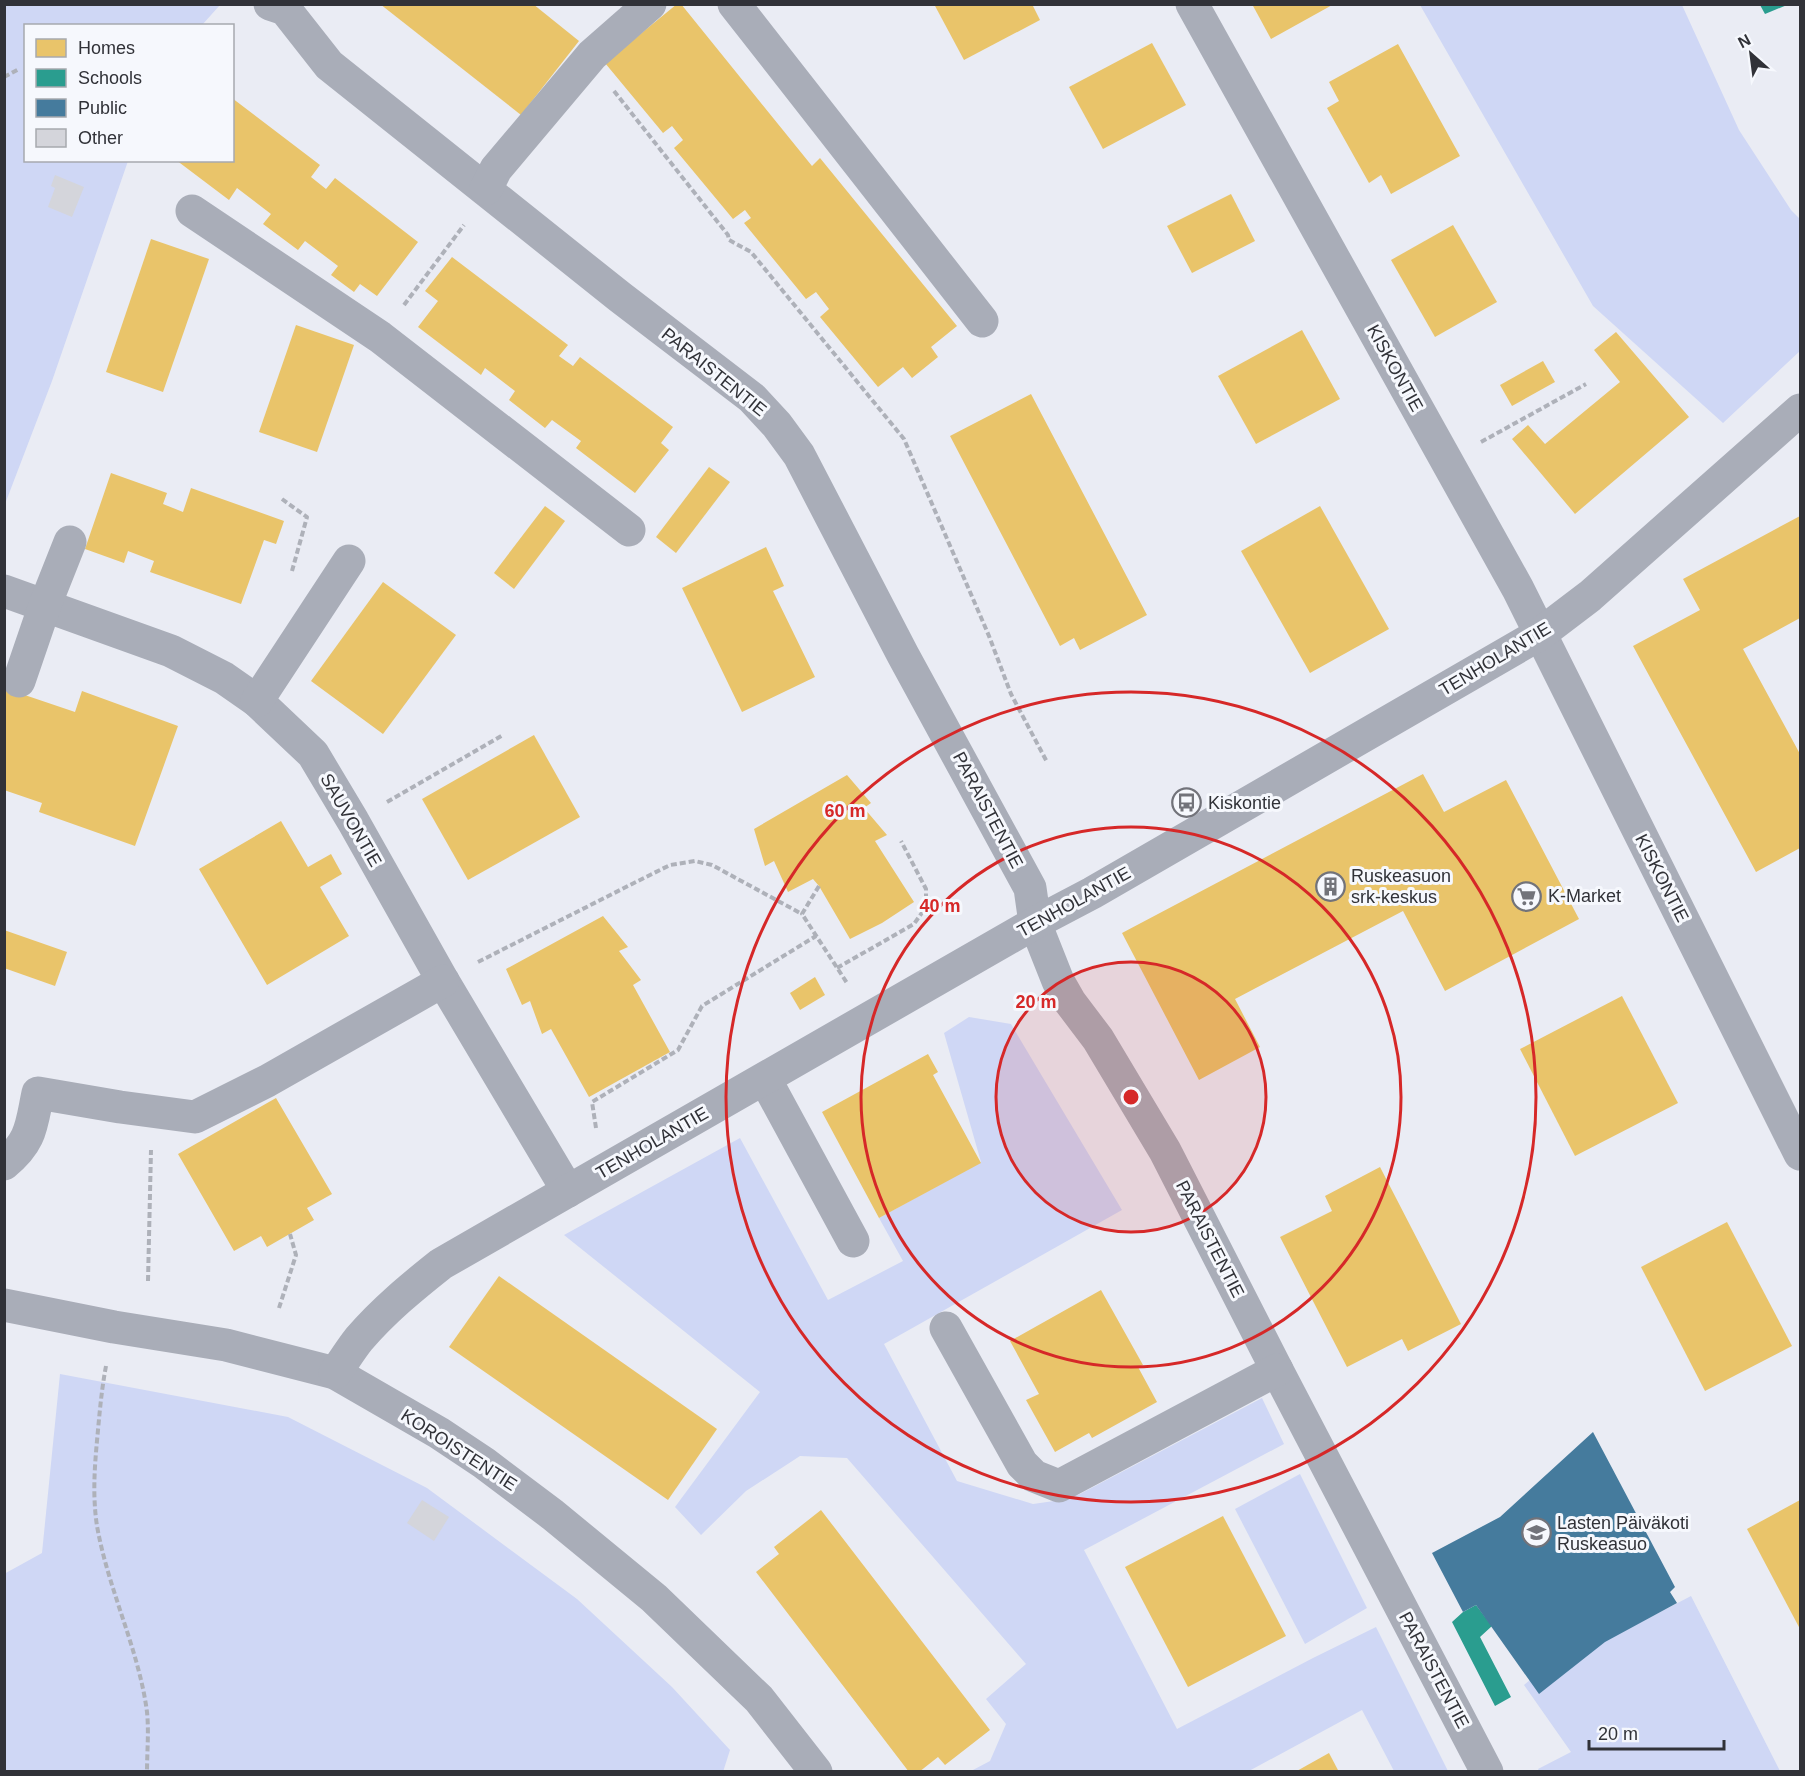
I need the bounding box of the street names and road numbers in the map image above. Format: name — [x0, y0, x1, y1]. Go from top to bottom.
street label: KISKONTIE — [1363, 321, 1427, 415]
street label: PARAISTENTIE — [658, 324, 770, 420]
street label: TENHOLANTIE — [1436, 618, 1554, 700]
street label: PARAISTENTIE — [949, 748, 1027, 872]
street label: SAUVONTIE — [316, 770, 386, 870]
street label: KISKONTIE — [1631, 831, 1693, 925]
street label: TENHOLANTIE — [1014, 863, 1134, 941]
street label: TENHOLANTIE — [592, 1103, 712, 1183]
street label: PARAISTENTIE — [1172, 1177, 1248, 1301]
street label: KOROISTENTIE — [397, 1405, 521, 1495]
street label: PARAISTENTIE — [1395, 1608, 1473, 1732]

